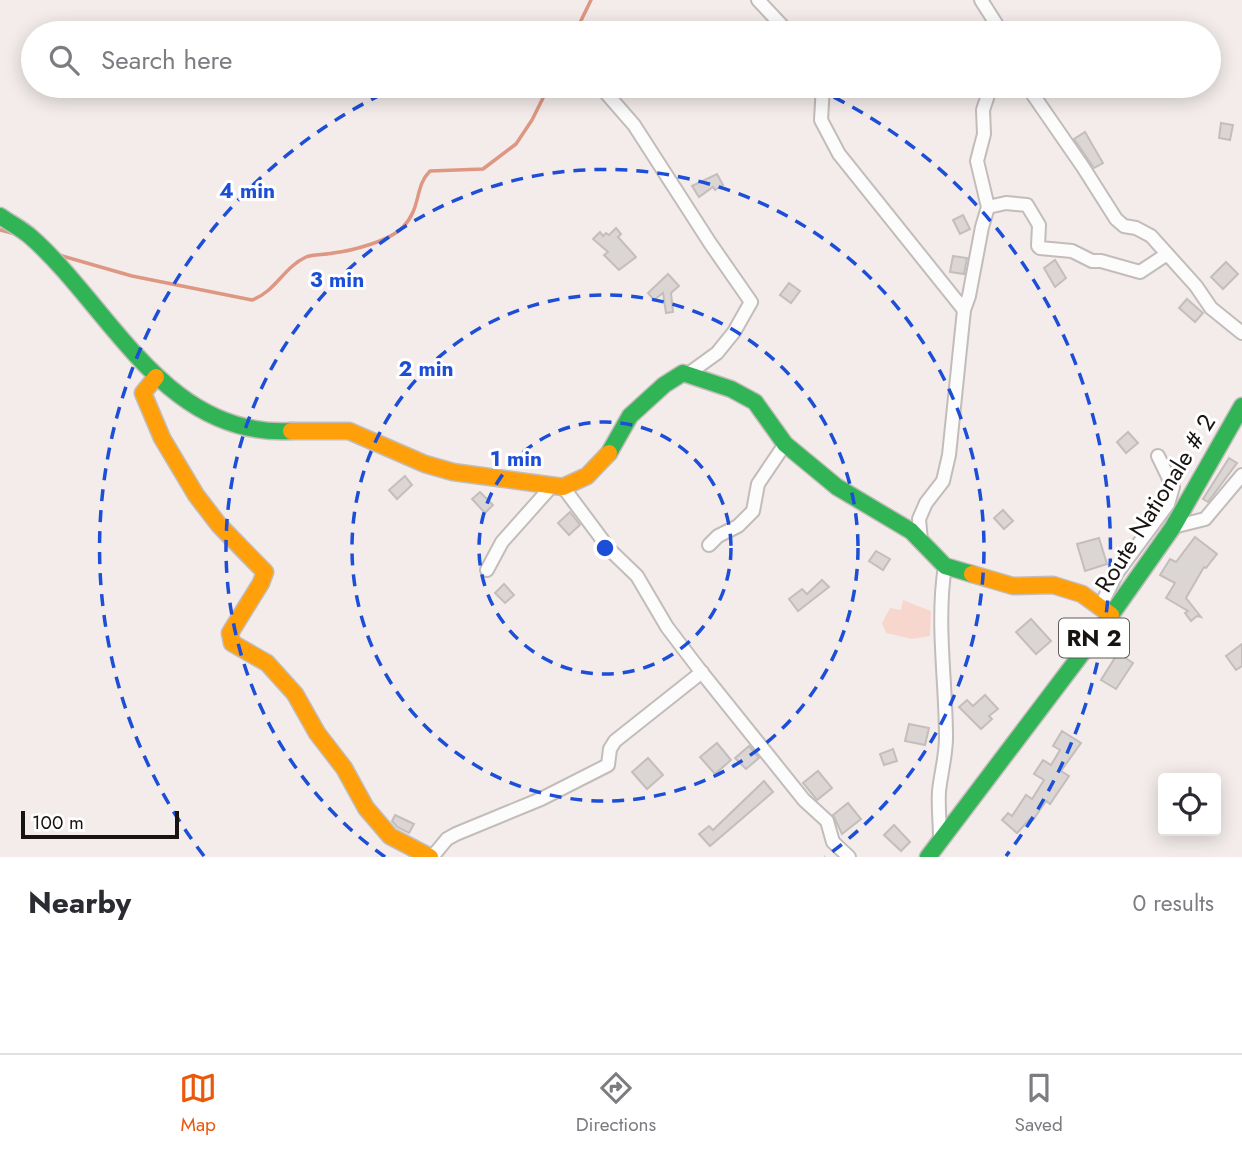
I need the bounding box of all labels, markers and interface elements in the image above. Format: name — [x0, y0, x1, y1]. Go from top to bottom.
search box — [21, 21, 1221, 98]
icon: search — [45, 41, 83, 79]
text: Search here — [101, 41, 233, 79]
text: 4 min — [219, 176, 275, 206]
text: 3 min — [310, 265, 364, 295]
text: 2 min — [398, 354, 454, 384]
street label: Route Nationale # 2 — [1086, 407, 1224, 599]
text: 1 min — [490, 444, 542, 474]
centre of rings — [593, 536, 617, 560]
road number: RN 2 — [1059, 618, 1129, 658]
map controls — [1158, 773, 1221, 836]
button: locate — [1158, 773, 1221, 836]
scale bar — [21, 808, 178, 840]
text: 100 m — [32, 809, 84, 836]
text: Nearby — [28, 881, 131, 924]
text: 0 results — [1132, 886, 1214, 920]
tab: Map — [179, 1069, 217, 1138]
tab: Directions — [576, 1069, 656, 1138]
tab: Saved — [1015, 1069, 1063, 1138]

